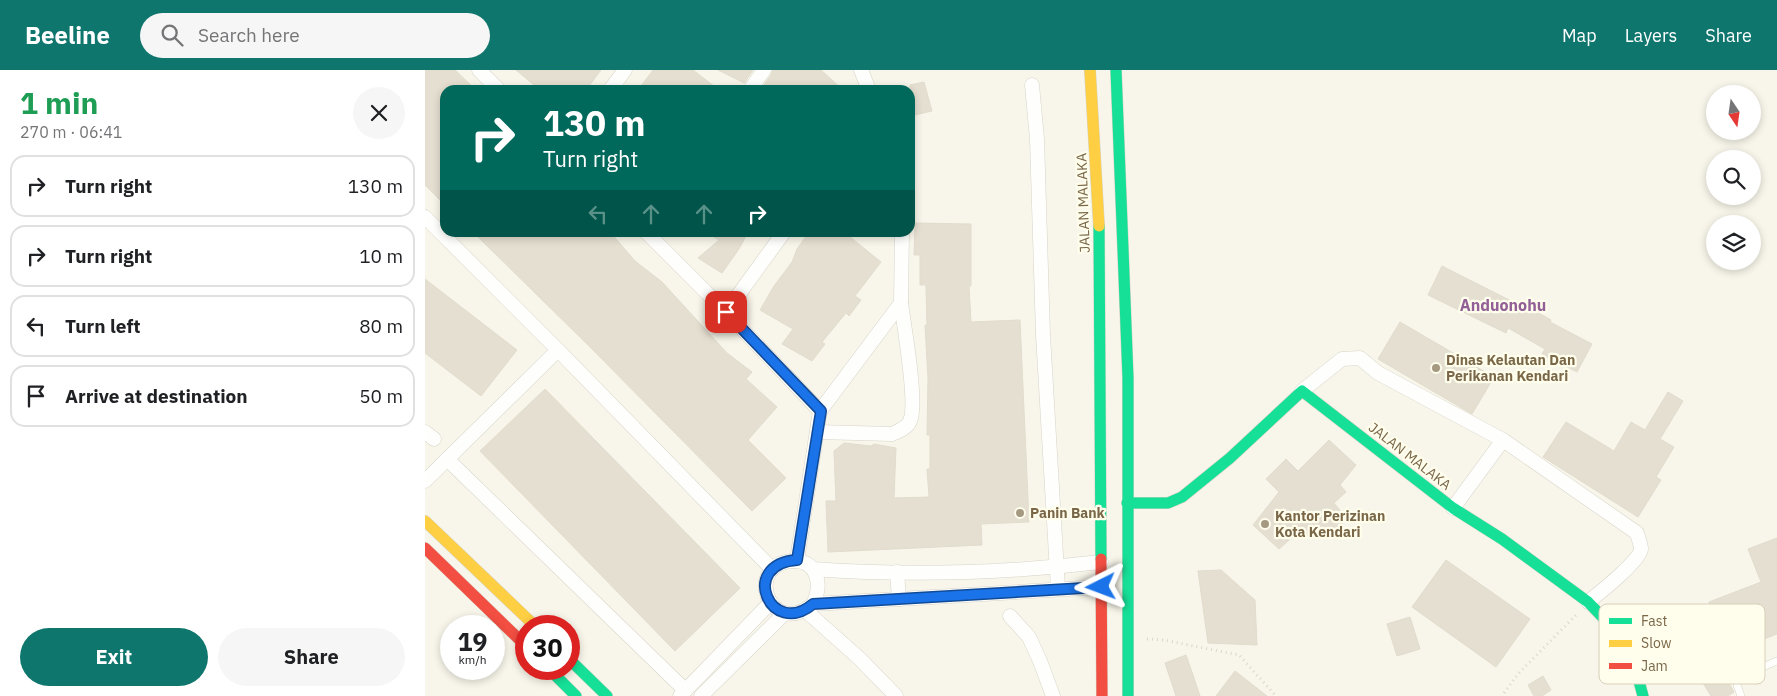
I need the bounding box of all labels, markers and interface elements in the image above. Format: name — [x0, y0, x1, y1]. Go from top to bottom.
search box — [140, 13, 490, 58]
text: Beeline — [25, 19, 110, 51]
icon: search — [158, 21, 186, 49]
text: Search here — [198, 23, 300, 47]
text: Map — [1562, 24, 1597, 47]
text: Layers — [1625, 24, 1677, 47]
text: Share — [1705, 24, 1752, 47]
text: 1 min — [20, 83, 98, 122]
north arrow — [1706, 85, 1761, 140]
map controls — [1706, 85, 1761, 270]
button: close — [353, 87, 405, 139]
text: 130 m — [543, 100, 646, 146]
icon: right — [460, 105, 525, 170]
text: 270 m · 06:41 — [20, 122, 122, 142]
text: Turn right — [543, 144, 638, 173]
button: search — [1706, 150, 1761, 205]
street label: JALAN MALAKA — [1072, 153, 1094, 253]
icon: right — [22, 172, 50, 200]
text: Turn right — [65, 174, 152, 198]
text: 130 m — [348, 174, 403, 198]
icon: left — [584, 200, 612, 228]
icon: ahead — [637, 200, 665, 228]
icon: ahead — [690, 200, 718, 228]
icon: right — [743, 200, 771, 228]
button: layers — [1706, 215, 1761, 270]
icon: right — [22, 242, 50, 270]
text: Turn right — [65, 244, 152, 268]
text: 10 m — [359, 244, 403, 268]
pin — [705, 291, 747, 333]
district label: Anduonohu — [1460, 295, 1546, 315]
icon: arrive — [712, 298, 740, 326]
icon: left — [22, 312, 50, 340]
text: Turn left — [65, 314, 141, 338]
text: 80 m — [359, 314, 403, 338]
place label: Dinas Kelautan Dan Perikanan Kendari — [1446, 351, 1575, 385]
marker: Dinas Kelautan Dan Perikanan Kendari — [1430, 362, 1442, 374]
icon: arrive — [22, 382, 50, 410]
text: Arrive at destination — [65, 384, 248, 408]
text: 50 m — [359, 384, 403, 408]
street label: JALAN MALAKA — [1365, 418, 1455, 494]
place label: Panin Bank — [1030, 504, 1106, 522]
marker: Panin Bank — [1014, 507, 1026, 519]
place label: Kantor Perizinan Kota Kendari — [1275, 507, 1385, 541]
marker: Kantor Perizinan Kota Kendari — [1259, 518, 1271, 530]
position arrow — [1074, 560, 1126, 612]
legend — [1599, 604, 1765, 684]
text: Fast — [1641, 612, 1667, 630]
speed limit sign: 30 — [515, 615, 580, 680]
text: 19 — [457, 625, 488, 658]
button: Exit — [20, 628, 208, 686]
button: Share — [218, 628, 405, 686]
text: Slow — [1641, 634, 1672, 652]
text: km/h — [458, 652, 487, 667]
text: Jam — [1641, 657, 1668, 675]

